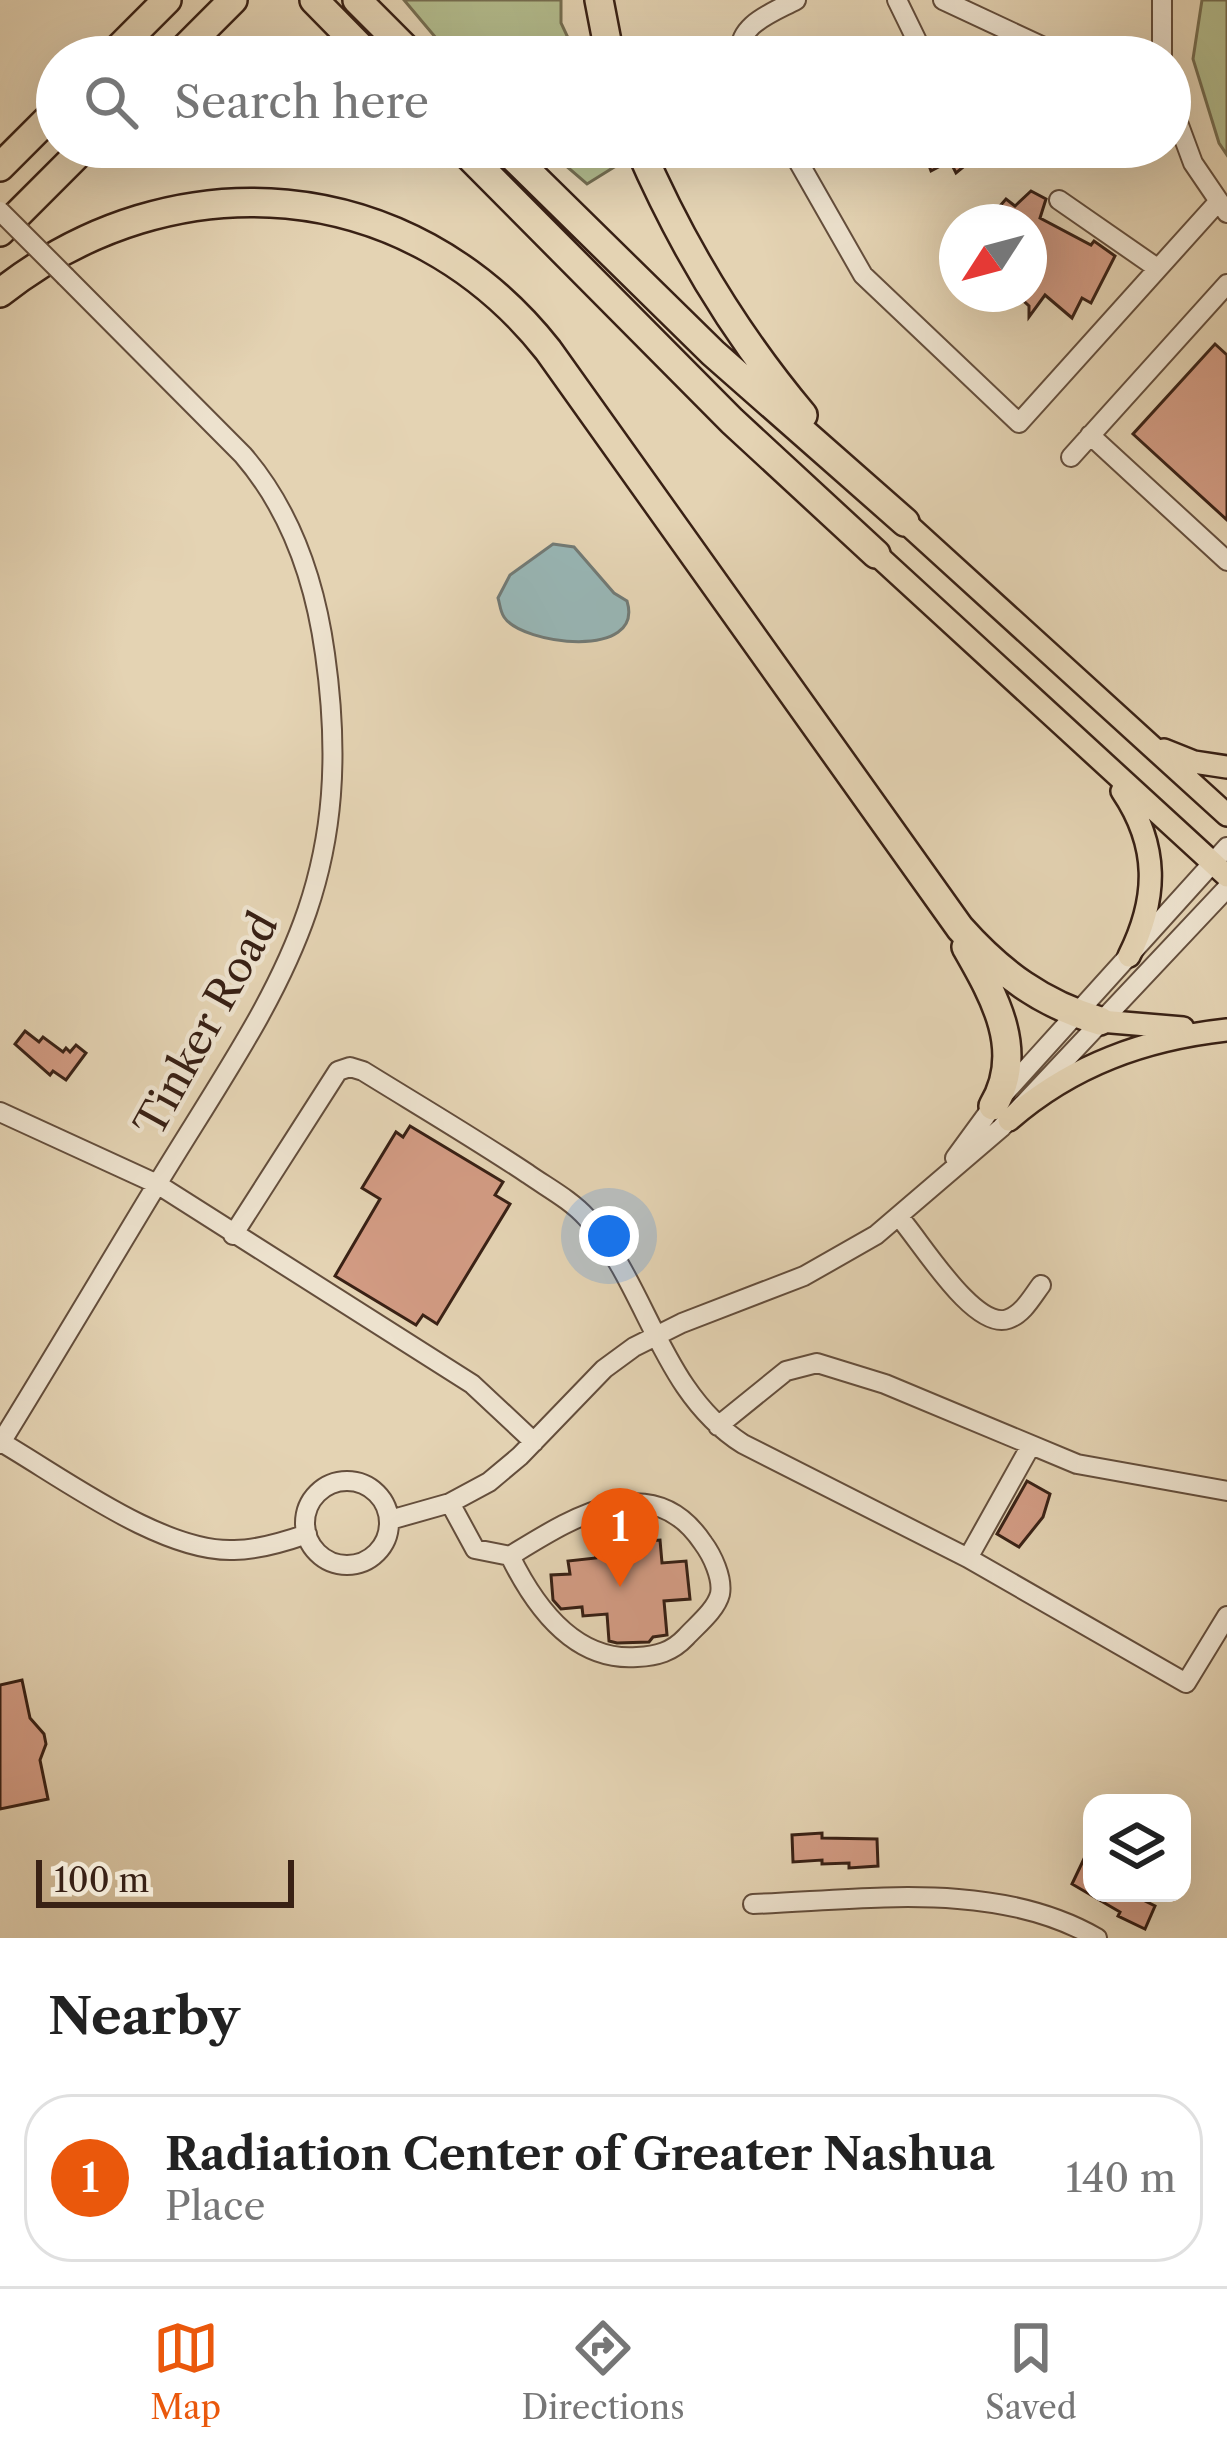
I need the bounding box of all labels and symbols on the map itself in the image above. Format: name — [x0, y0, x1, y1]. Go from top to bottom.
north arrow — [939, 204, 1047, 312]
street label: Tinker Road — [123, 903, 289, 1145]
your location — [579, 1206, 639, 1266]
pin: 1 — [581, 1488, 659, 1587]
scale bar — [36, 1854, 294, 1907]

